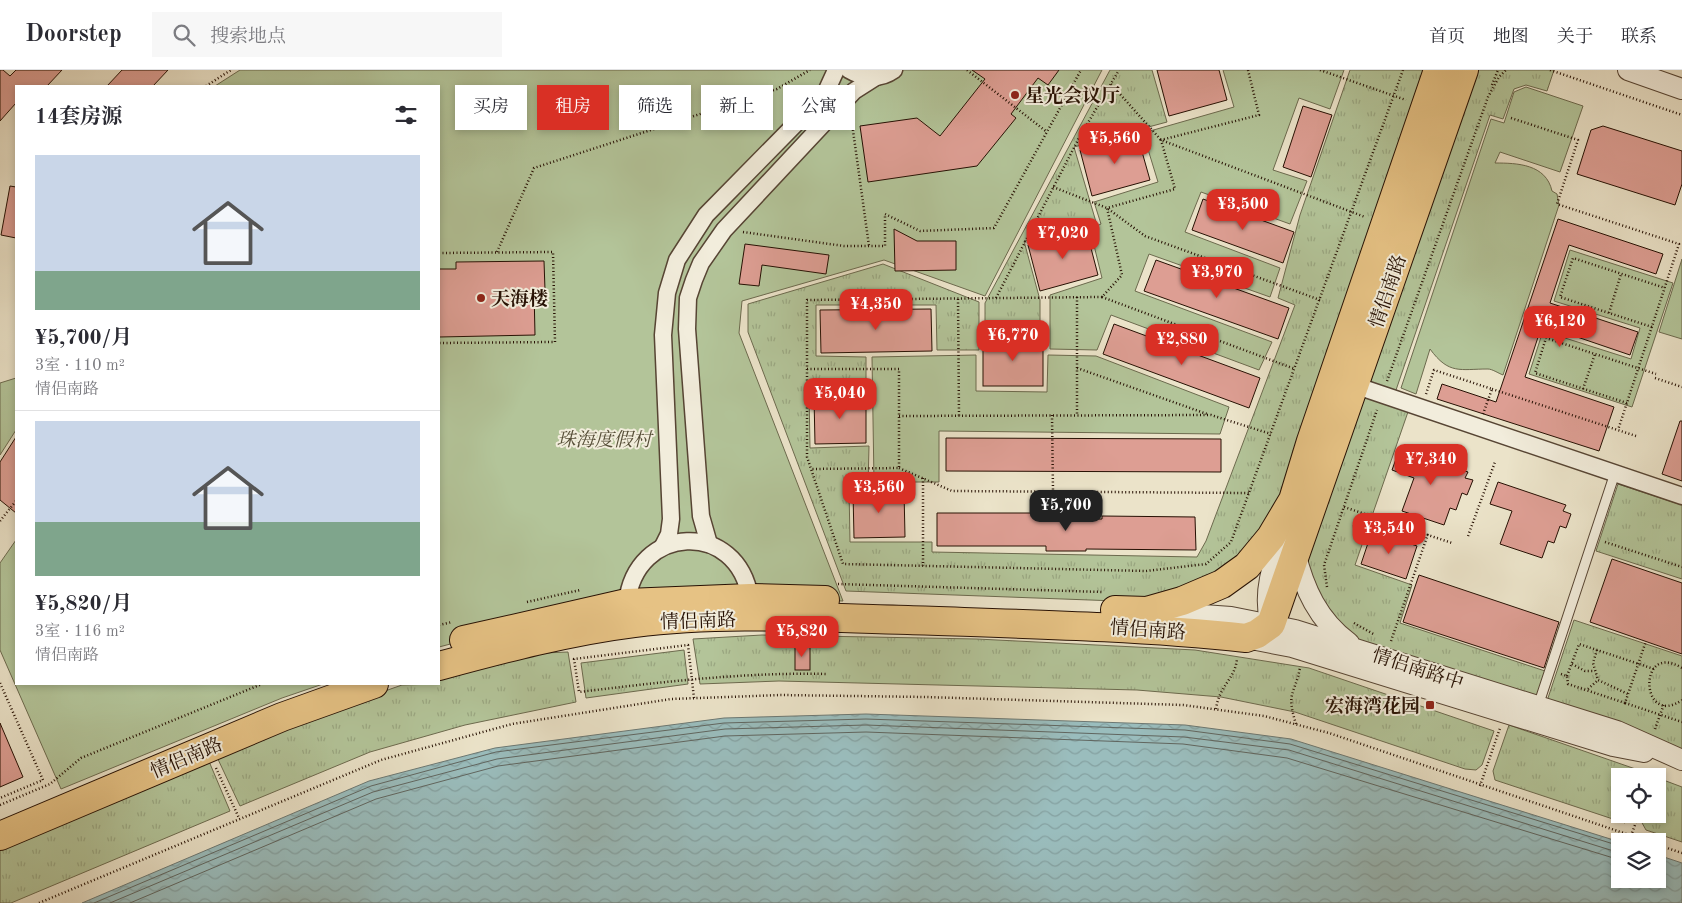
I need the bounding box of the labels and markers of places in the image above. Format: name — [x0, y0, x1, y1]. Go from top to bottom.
place label: 星光会议厅 — [1025, 85, 1120, 107]
marker: 星光会议厅 — [1009, 89, 1021, 101]
pin: ¥5,560 — [1074, 122, 1156, 165]
pin: ¥3,500 — [1202, 189, 1284, 231]
pin: ¥7,020 — [1022, 218, 1104, 260]
pin: ¥3,970 — [1176, 256, 1258, 299]
place label: 天海楼 — [491, 288, 548, 310]
pin: ¥4,350 — [835, 288, 917, 331]
marker: 天海楼 — [475, 292, 487, 304]
pin: ¥6,120 — [1519, 306, 1601, 348]
pin: ¥6,770 — [972, 320, 1054, 362]
pin: ¥2,880 — [1141, 324, 1223, 366]
pin: ¥5,040 — [799, 378, 881, 420]
pin: ¥7,340 — [1390, 444, 1472, 486]
pin: ¥3,560 — [838, 472, 920, 514]
pin: ¥5,700 — [1025, 490, 1107, 532]
pin: ¥3,540 — [1348, 512, 1430, 555]
pin: ¥5,820 — [761, 616, 843, 658]
place label: 宏海湾花园 — [1325, 695, 1420, 717]
marker: 宏海湾花园 — [1424, 699, 1436, 711]

